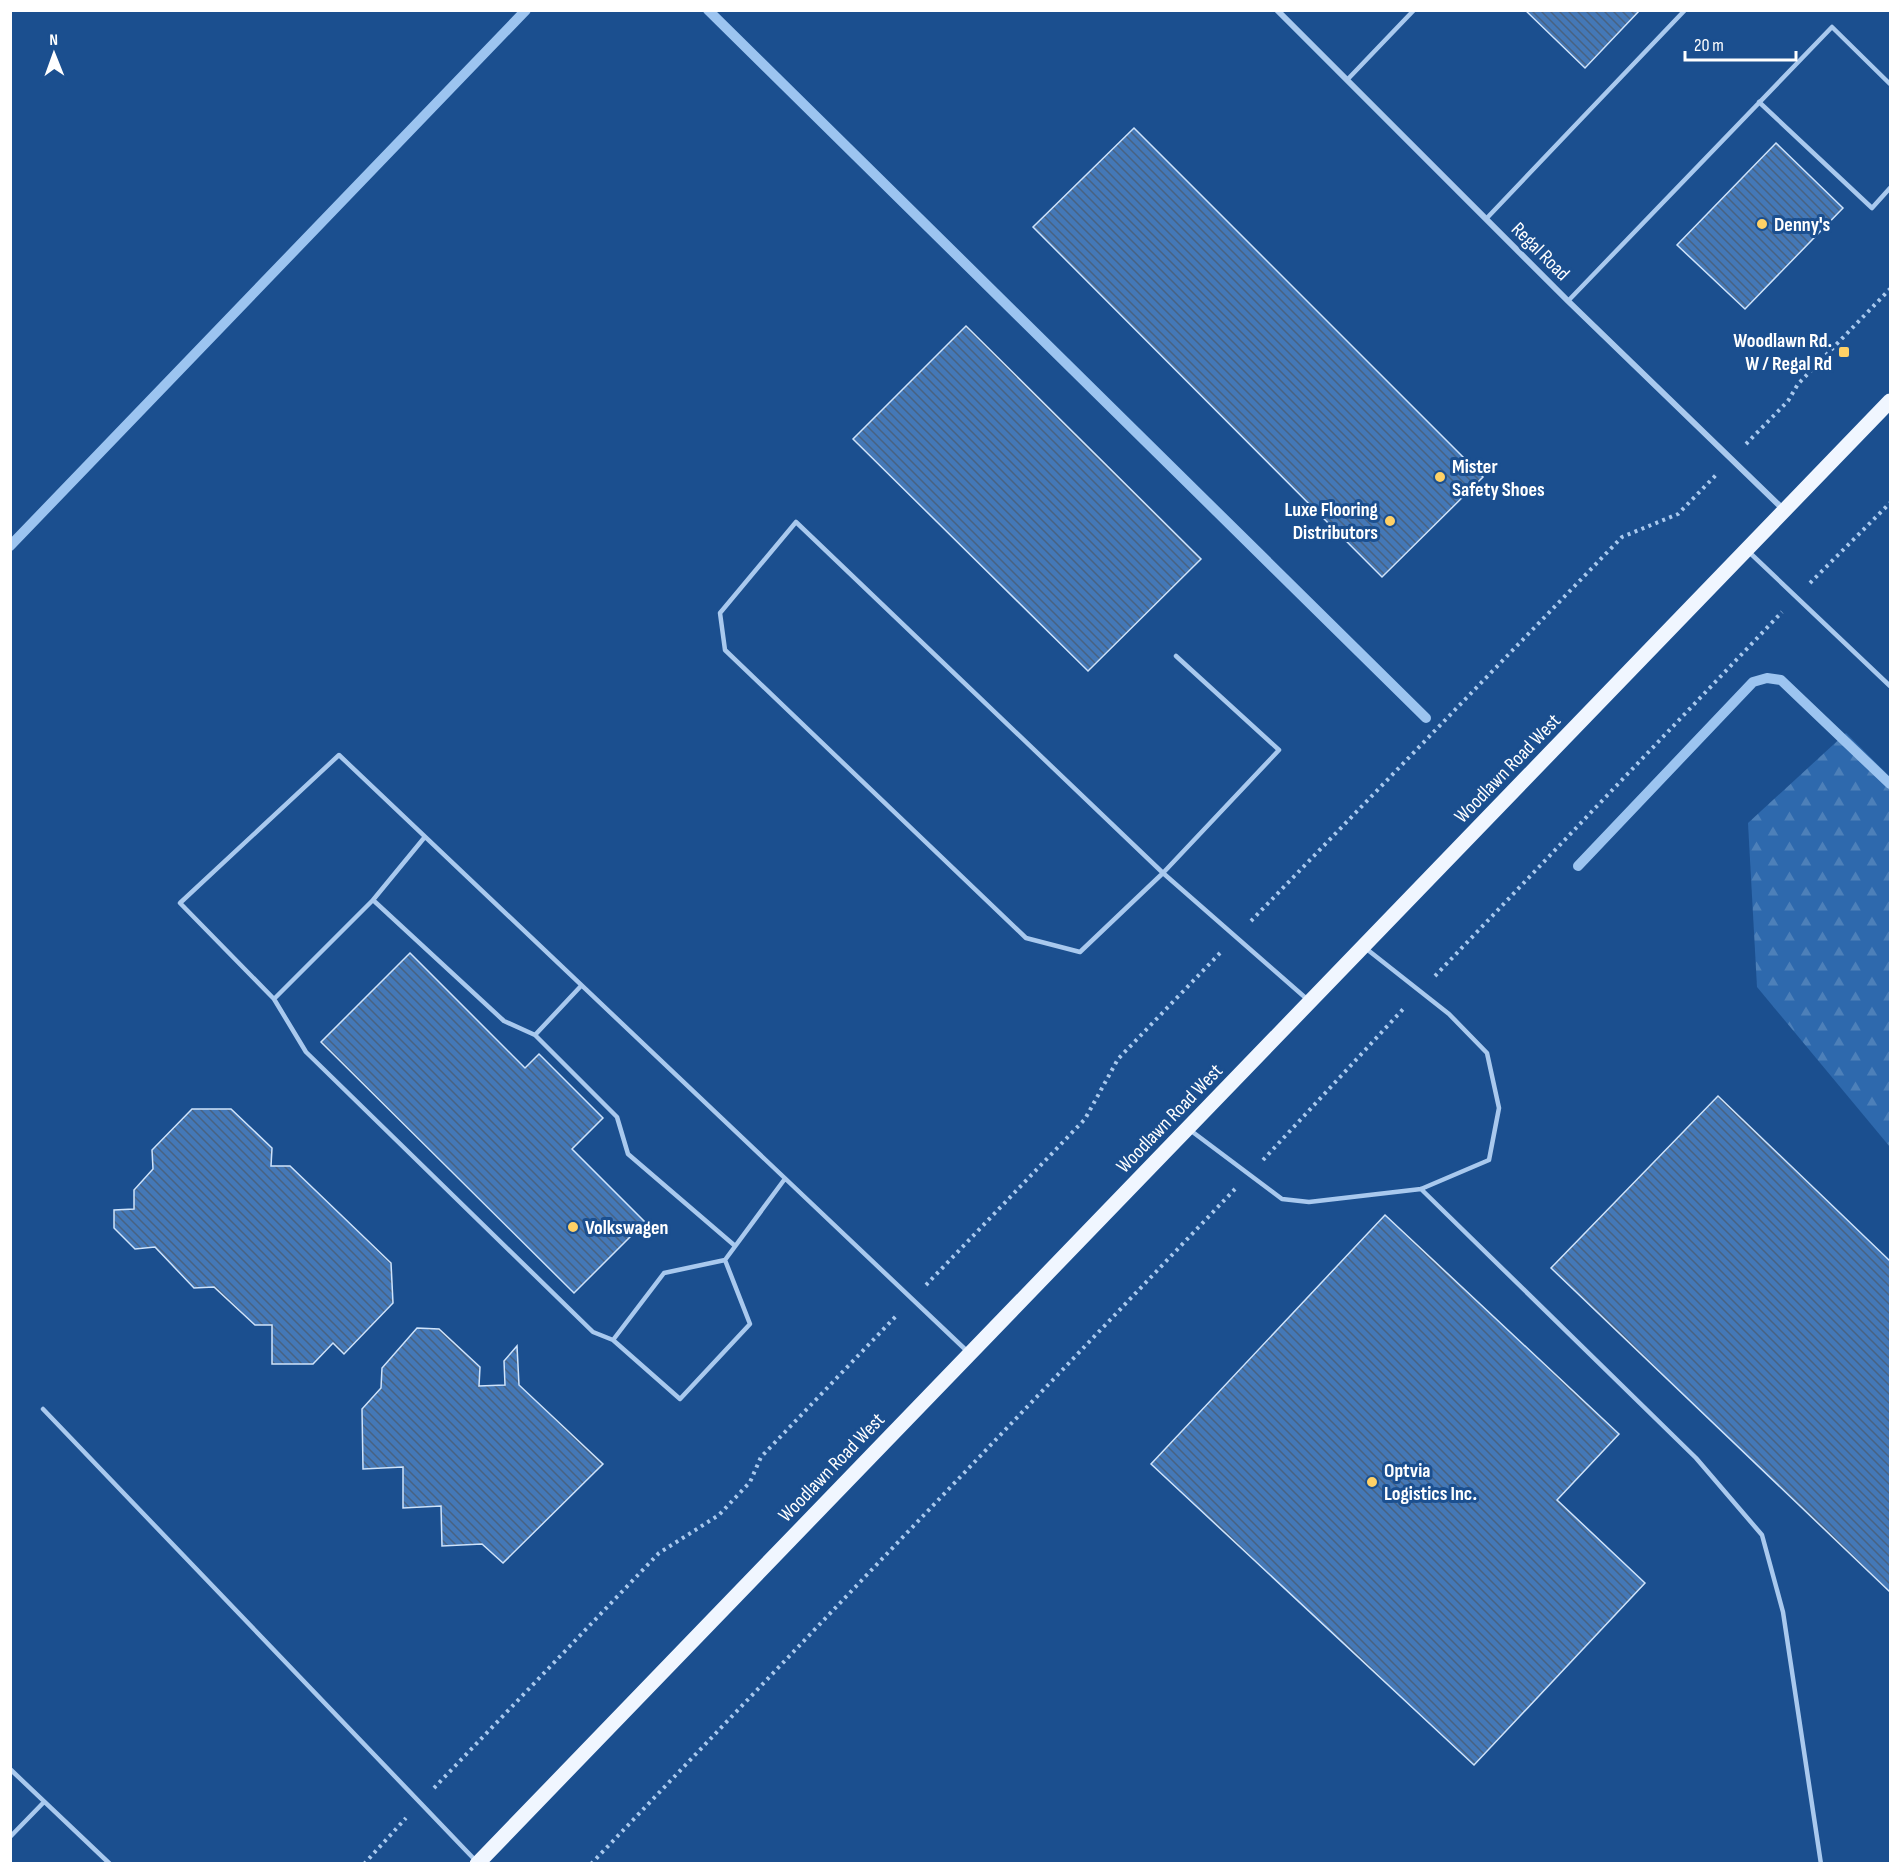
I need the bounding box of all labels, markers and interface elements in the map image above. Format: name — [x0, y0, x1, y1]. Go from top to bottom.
north arrow — [24, 24, 84, 84]
scale bar — [1685, 24, 1796, 62]
text: N — [49, 31, 58, 50]
text: 20 m — [1694, 35, 1724, 56]
place label: Denny's — [1774, 213, 1831, 237]
marker: Denny's — [1755, 217, 1769, 231]
street label: Regal Road — [1506, 218, 1574, 286]
place label: Woodlawn Rd. W / Regal Rd — [1733, 329, 1832, 376]
marker: Woodlawn Rd. W / Regal Rd — [1837, 345, 1851, 359]
place label: Mister Safety Shoes — [1452, 455, 1545, 502]
marker: Mister Safety Shoes — [1433, 470, 1447, 484]
place label: Luxe Flooring Distributors — [1284, 498, 1379, 545]
marker: Luxe Flooring Distributors — [1383, 514, 1397, 528]
street label: Woodlawn Road West — [1450, 709, 1566, 828]
street label: Woodlawn Road West — [1112, 1059, 1228, 1178]
place label: Volkswagen — [585, 1216, 668, 1240]
marker: Volkswagen — [566, 1220, 580, 1234]
street label: Woodlawn Road West — [774, 1408, 890, 1527]
place label: Optvia Logistics Inc. — [1384, 1459, 1477, 1506]
marker: Optvia Logistics Inc. — [1365, 1475, 1379, 1489]

